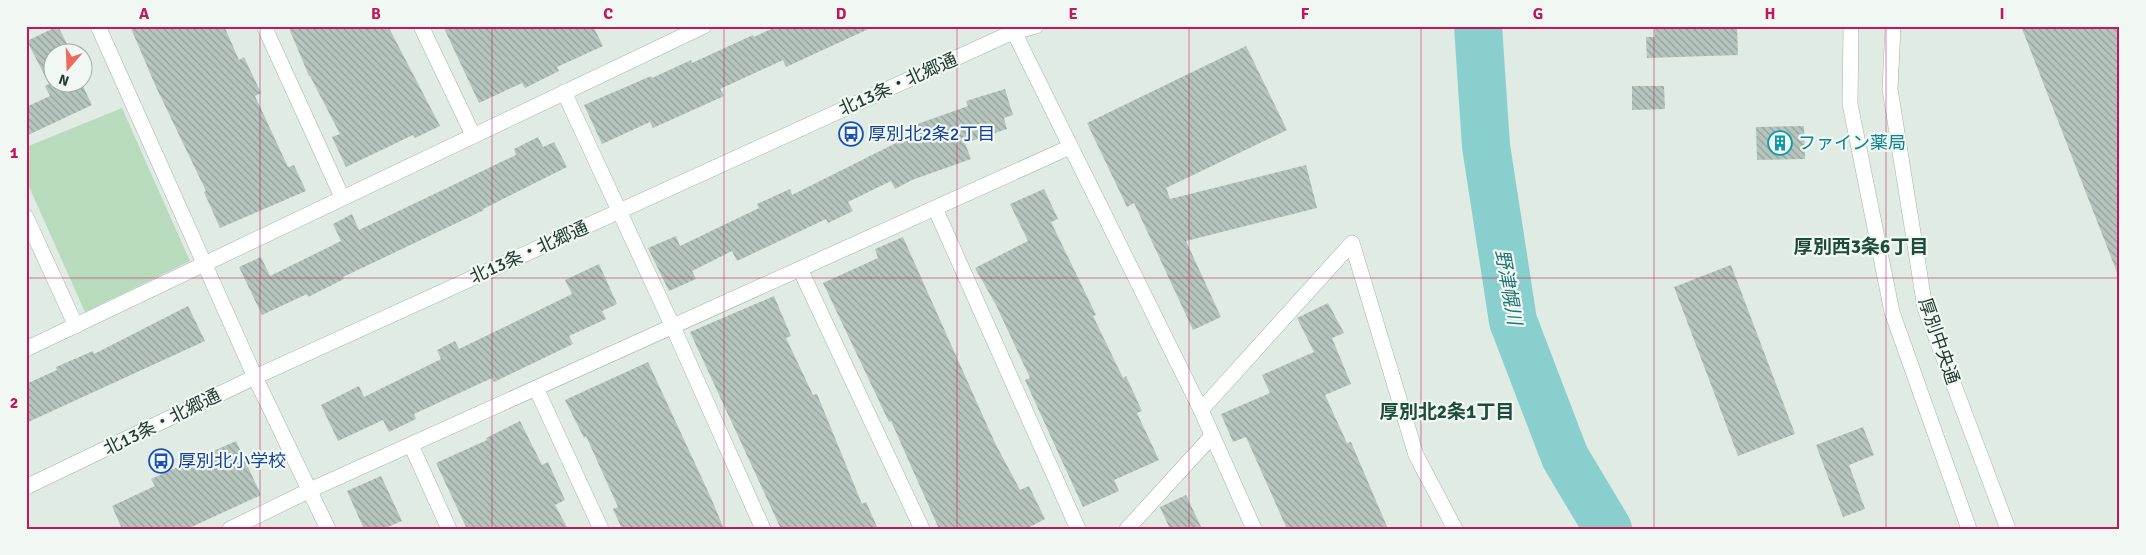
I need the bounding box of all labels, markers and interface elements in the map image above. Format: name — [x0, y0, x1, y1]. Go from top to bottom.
text: A — [139, 4, 150, 24]
text: B — [371, 4, 381, 24]
text: C — [603, 4, 613, 24]
text: D — [836, 4, 847, 24]
text: E — [1068, 4, 1078, 24]
text: F — [1301, 4, 1310, 24]
text: G — [1533, 4, 1543, 24]
text: H — [1765, 4, 1775, 24]
text: I — [1999, 4, 2005, 24]
north arrow — [42, 42, 92, 92]
street label: 北13条・北郷通 — [835, 48, 961, 120]
text: N — [57, 70, 71, 89]
bus stop icon: 厚別北2条2丁目 — [838, 121, 864, 147]
place label: 厚別北2条2丁目 — [868, 123, 995, 145]
building icon: ファイン薬局 — [1767, 130, 1793, 156]
place label: ファイン薬局 — [1798, 132, 1906, 154]
text: 1 — [10, 143, 19, 163]
street label: 北13条・北郷通 — [466, 216, 592, 288]
district label: 厚別西3条6丁目 — [1794, 235, 1928, 259]
water label: 野津幌川 — [1490, 248, 1527, 329]
street label: 厚別中央通 — [1914, 295, 1964, 387]
street label: 北13条・北郷通 — [100, 384, 224, 460]
text: 2 — [10, 393, 18, 413]
district label: 厚別北2条1丁目 — [1380, 400, 1514, 424]
bus stop icon: 厚別北小学校 — [148, 448, 174, 474]
place label: 厚別北小学校 — [178, 450, 286, 472]

